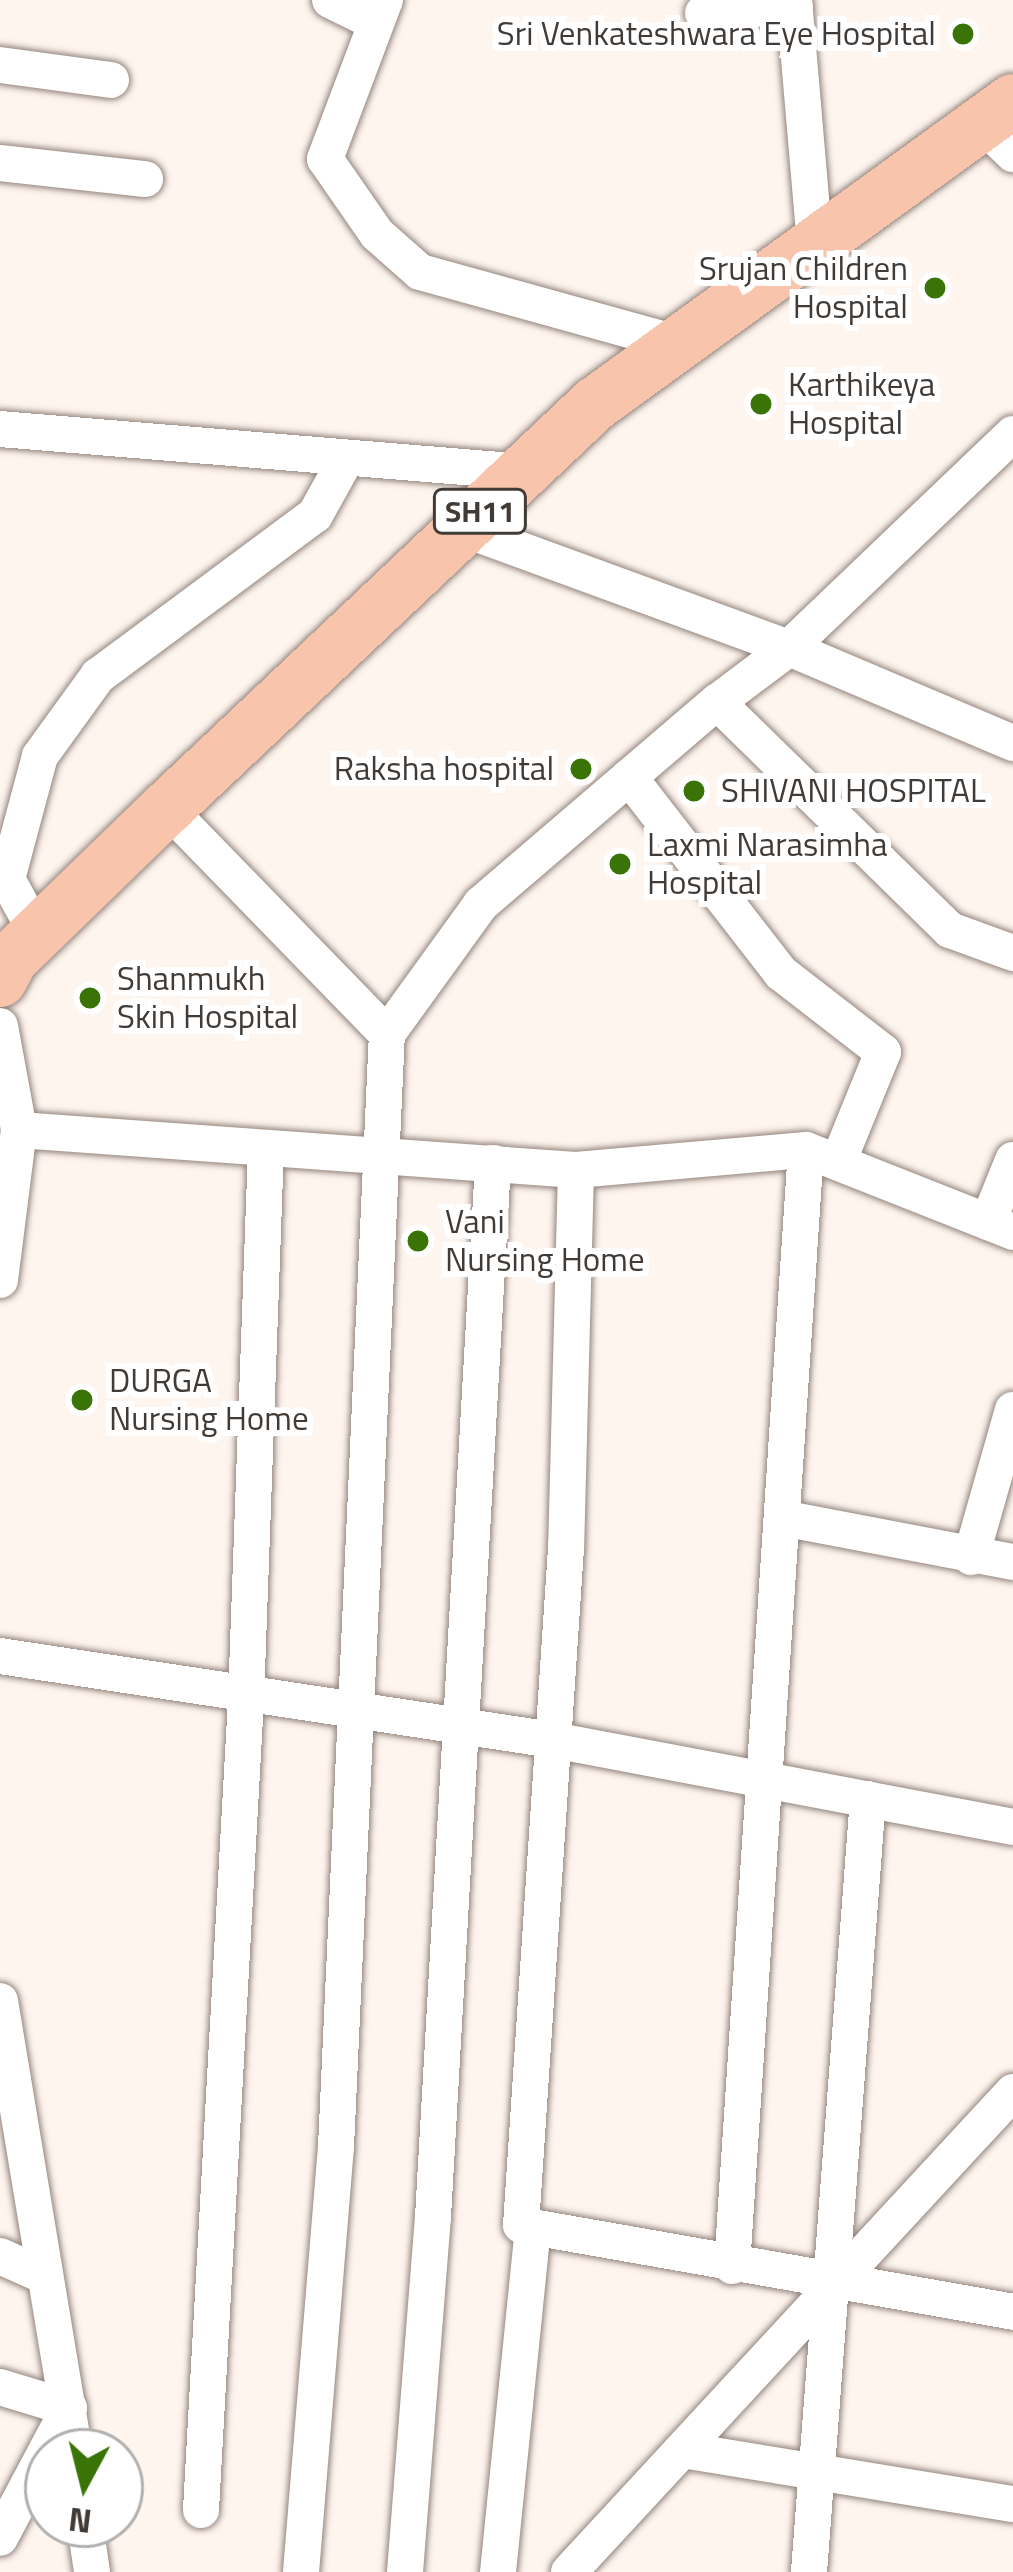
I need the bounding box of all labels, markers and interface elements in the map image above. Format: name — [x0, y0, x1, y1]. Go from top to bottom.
place label: Sri Venkateshwara Eye Hospital — [497, 14, 936, 54]
marker: Sri Venkateshwara Eye Hospital — [947, 18, 979, 50]
place label: Srujan Children Hospital — [699, 249, 908, 327]
marker: Srujan Children Hospital — [919, 272, 951, 304]
place label: Karthikeya Hospital — [788, 365, 935, 443]
marker: Karthikeya Hospital — [745, 388, 777, 420]
road number: SH11 — [432, 487, 528, 535]
place label: Raksha hospital — [334, 749, 554, 789]
marker: Raksha hospital — [565, 753, 597, 785]
place label: SHIVANI HOSPITAL — [721, 771, 986, 811]
marker: SHIVANI HOSPITAL — [678, 775, 710, 807]
place label: Laxmi Narasimha Hospital — [647, 825, 888, 903]
marker: Laxmi Narasimha Hospital — [604, 848, 636, 880]
place label: Shanmukh Skin Hospital — [117, 959, 298, 1037]
marker: Shanmukh Skin Hospital — [74, 982, 106, 1014]
place label: Vani Nursing Home — [445, 1202, 645, 1280]
marker: Vani Nursing Home — [402, 1225, 434, 1257]
place label: DURGA Nursing Home — [109, 1361, 309, 1439]
marker: DURGA Nursing Home — [66, 1384, 98, 1416]
north arrow — [24, 2428, 144, 2548]
text: N — [66, 2495, 94, 2547]

